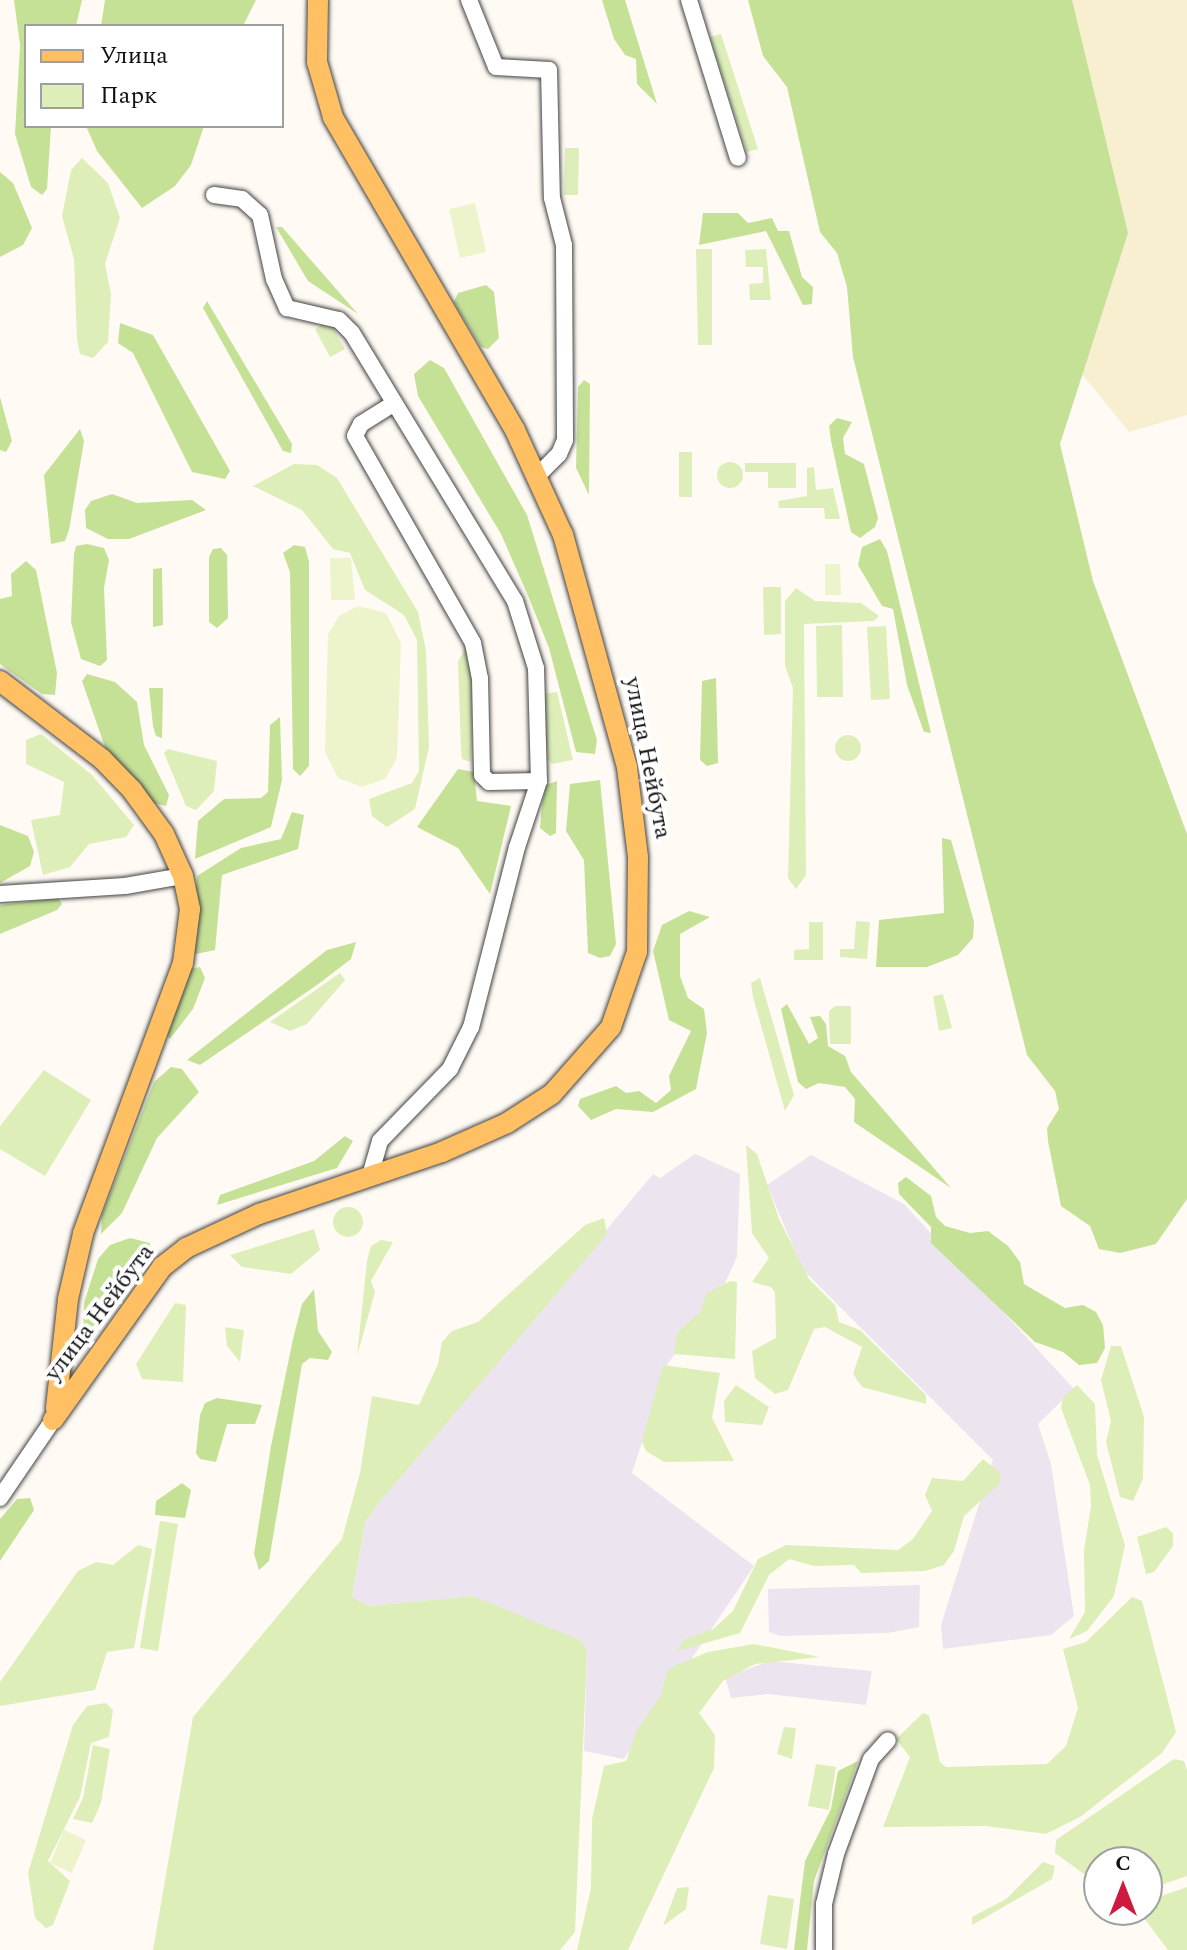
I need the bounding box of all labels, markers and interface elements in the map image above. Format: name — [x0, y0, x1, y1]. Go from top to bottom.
legend — [24, 24, 284, 128]
text: Улица — [100, 38, 168, 74]
text: Парк — [100, 78, 157, 114]
street label: улица Нейбута — [617, 675, 677, 841]
street label: улица Нейбута — [39, 1239, 161, 1387]
north arrow — [1083, 1846, 1163, 1926]
text: С — [1115, 1847, 1131, 1880]

